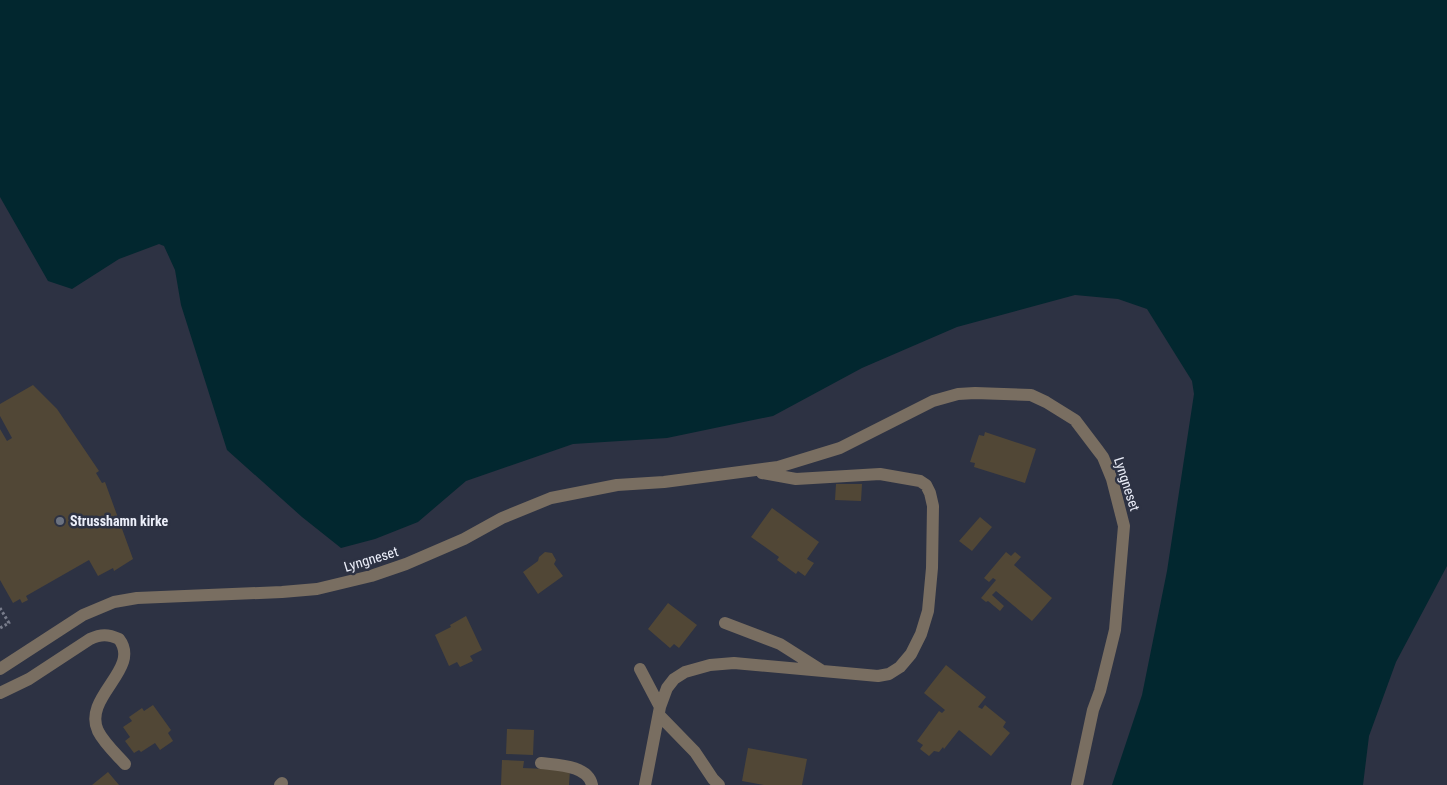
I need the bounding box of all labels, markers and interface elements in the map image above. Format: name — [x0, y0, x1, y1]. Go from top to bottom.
street label: Lyngneset — [1111, 455, 1143, 513]
place label: Strusshamn kirke — [70, 513, 168, 529]
marker: Strusshamn kirke — [54, 515, 66, 527]
street label: Lyngneset — [342, 543, 400, 575]

